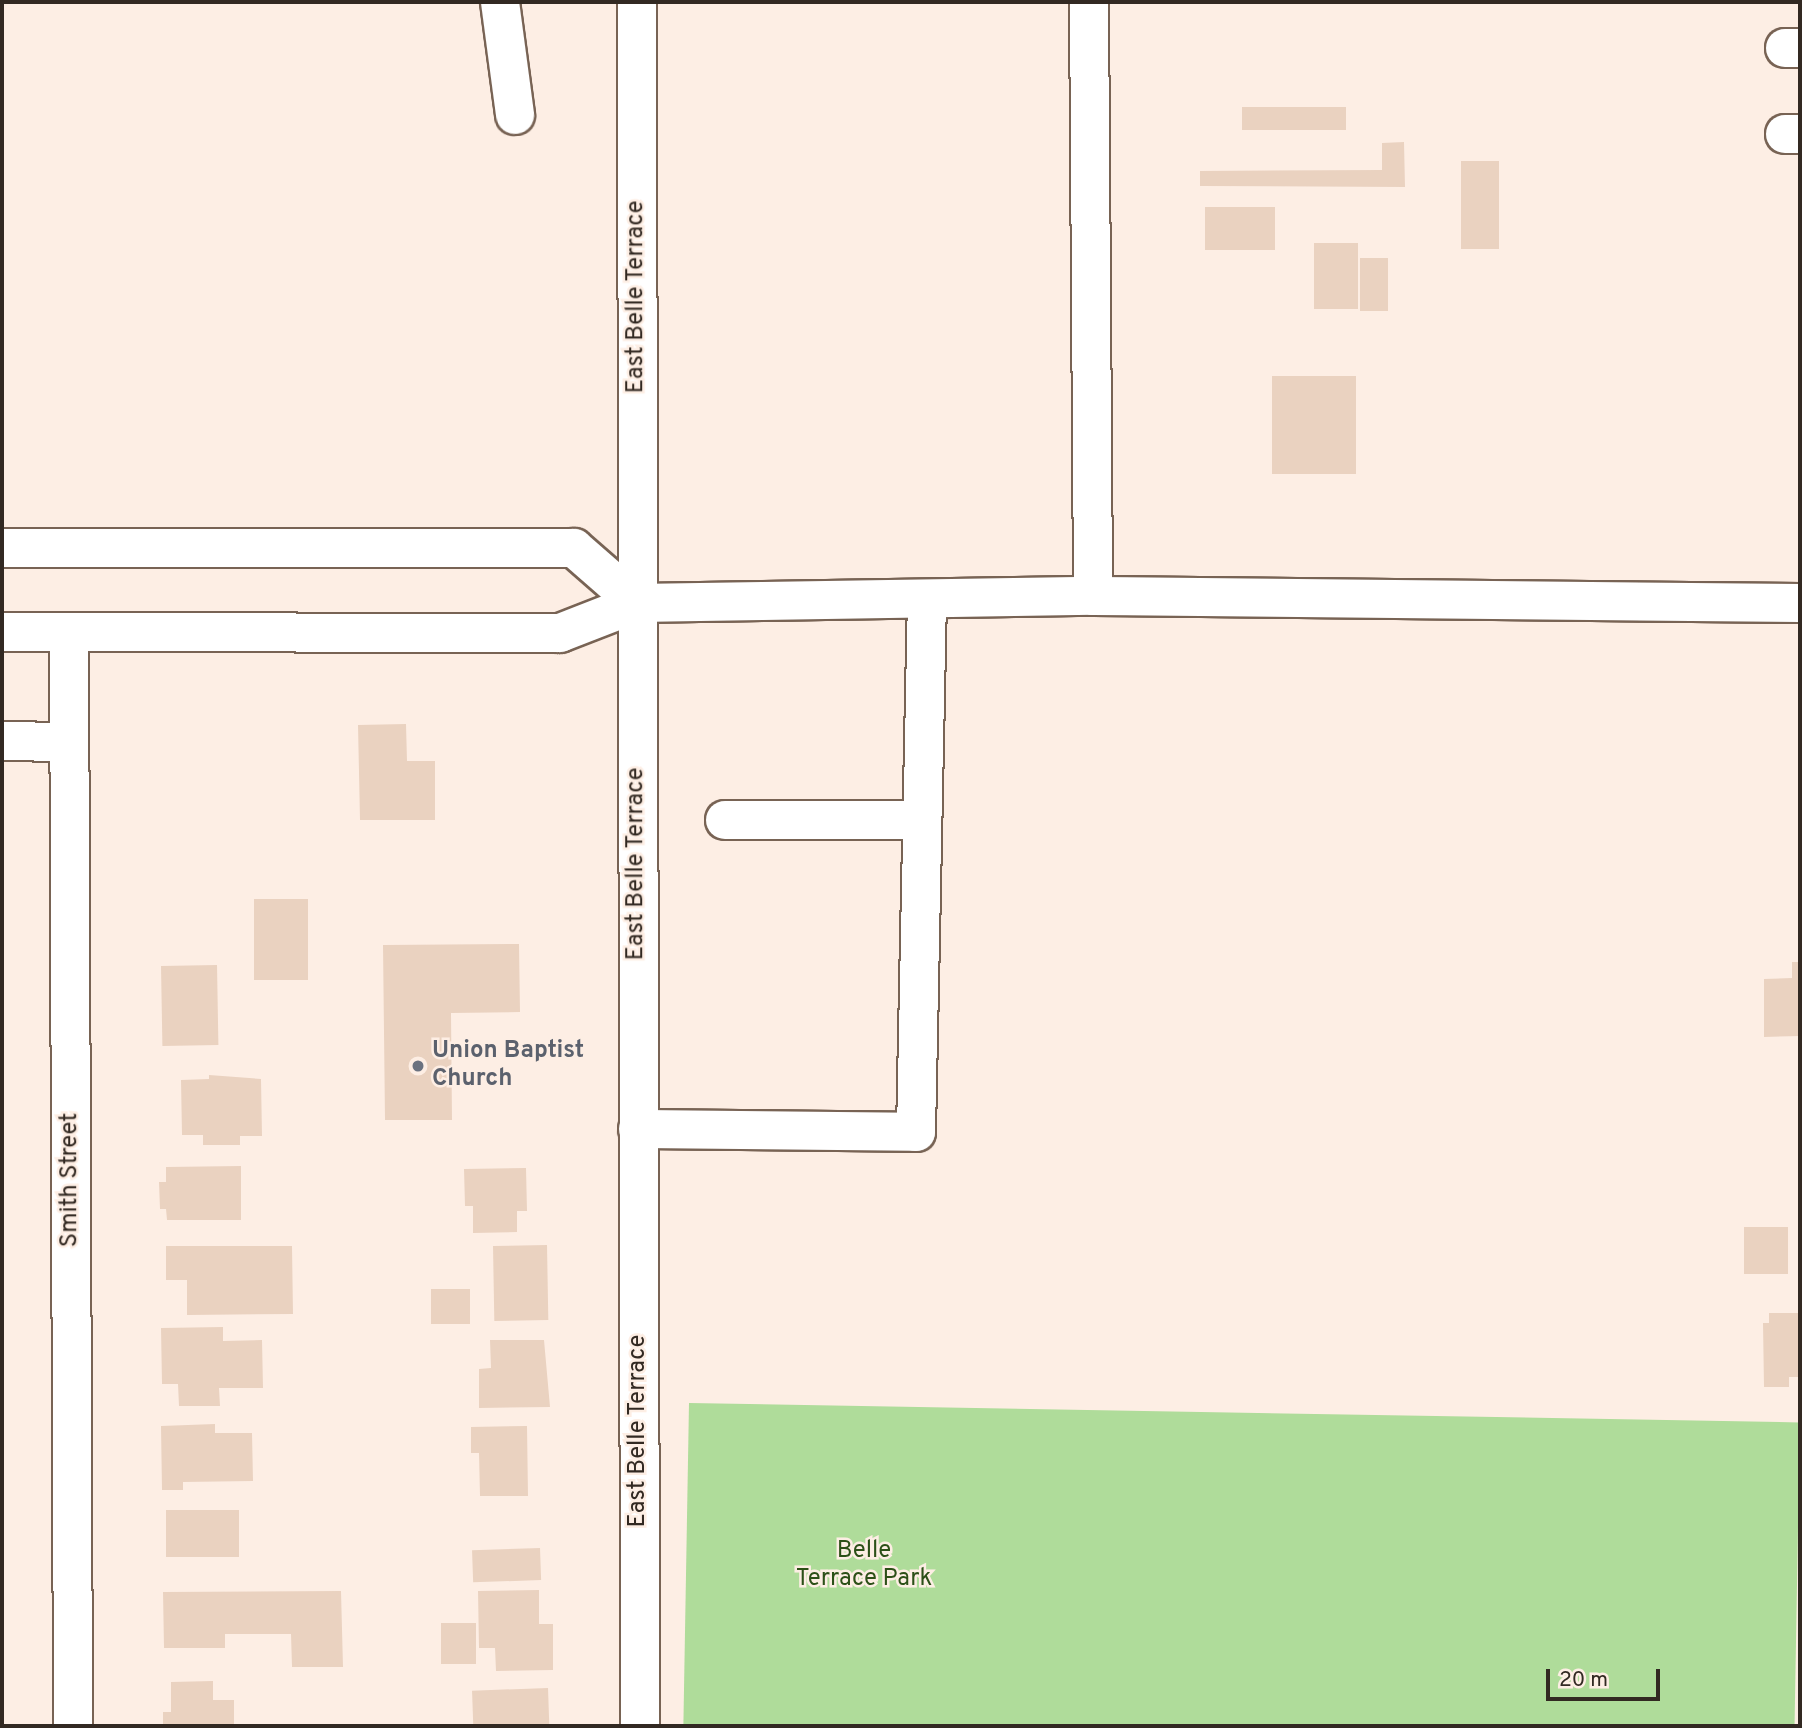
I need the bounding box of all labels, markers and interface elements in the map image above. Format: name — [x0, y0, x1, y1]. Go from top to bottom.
street label: East Belle Terrace — [623, 200, 651, 394]
street label: East Belle Terrace — [623, 767, 651, 961]
place label: Union Baptist Church — [432, 1038, 584, 1094]
marker: Union Baptist Church — [410, 1058, 426, 1074]
street label: Smith Street — [57, 1113, 85, 1247]
street label: East Belle Terrace — [625, 1334, 653, 1528]
park label: Belle Terrace Park — [796, 1538, 932, 1594]
scale bar — [1550, 1654, 1664, 1698]
text: 20 m — [1559, 1667, 1608, 1694]

